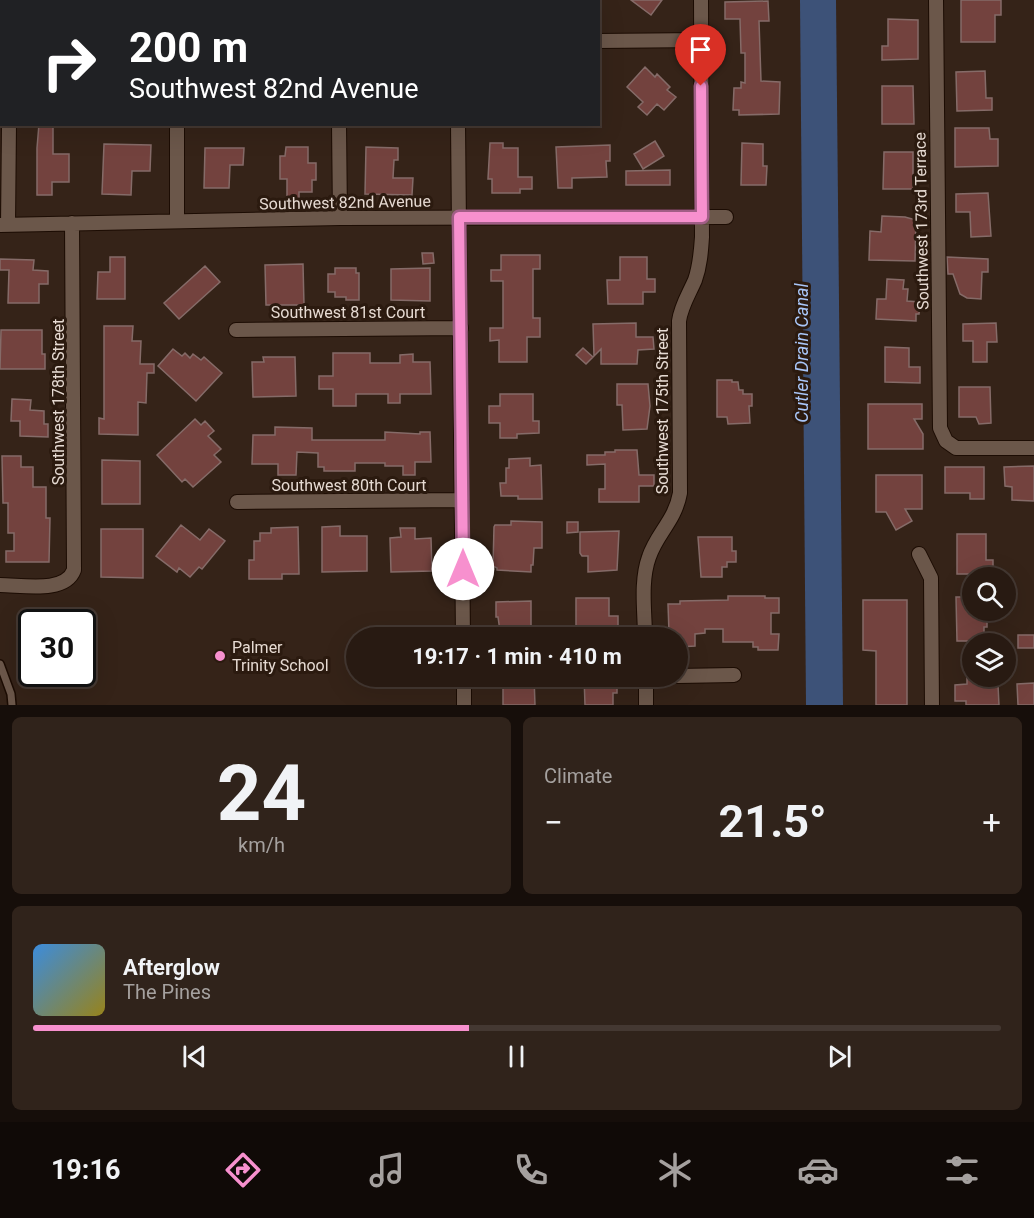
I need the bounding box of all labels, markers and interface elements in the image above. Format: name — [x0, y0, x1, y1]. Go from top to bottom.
text: 200 m — [129, 23, 248, 72]
icon: right — [30, 24, 108, 102]
pin — [675, 24, 726, 86]
icon: arrive — [684, 33, 717, 66]
text: Southwest 82nd Avenue — [129, 73, 419, 105]
street label: Southwest 173rd Terrace — [910, 132, 933, 310]
street label: Southwest 82nd Avenue — [259, 192, 431, 213]
water label: Cutler Drain Canal — [791, 282, 812, 423]
street label: Southwest 81st Court — [271, 303, 425, 322]
street label: Southwest 178th Street — [49, 319, 68, 485]
street label: Southwest 175th Street — [653, 328, 672, 494]
street label: Southwest 80th Court — [272, 476, 426, 495]
position arrow — [431, 537, 495, 601]
map controls — [962, 567, 1016, 687]
button: search — [962, 567, 1016, 621]
speed limit sign: 30 — [18, 609, 96, 687]
button: layers — [962, 633, 1016, 687]
place label: Palmer Trinity School — [232, 638, 329, 675]
text: 19:17 · 1 min · 410 m — [412, 644, 622, 669]
marker: Palmer Trinity School — [213, 649, 227, 663]
text: 24 — [217, 748, 306, 839]
text: Climate — [544, 764, 612, 788]
text: 21.5° — [719, 795, 827, 848]
text: − — [544, 803, 563, 842]
text: + — [982, 803, 1001, 842]
text: km/h — [238, 833, 285, 857]
text: Afterglow — [123, 955, 220, 980]
text: The Pines — [123, 980, 211, 1004]
icon: previous — [178, 1040, 211, 1073]
icon: pause — [500, 1040, 533, 1073]
icon: next — [823, 1040, 856, 1073]
icon: directions — [222, 1149, 264, 1191]
icon: music — [366, 1149, 408, 1191]
icon: phone — [510, 1149, 552, 1191]
icon: climate — [654, 1149, 696, 1191]
icon: car — [797, 1149, 839, 1191]
icon: filters — [941, 1149, 983, 1191]
text: 19:16 — [51, 1154, 120, 1186]

